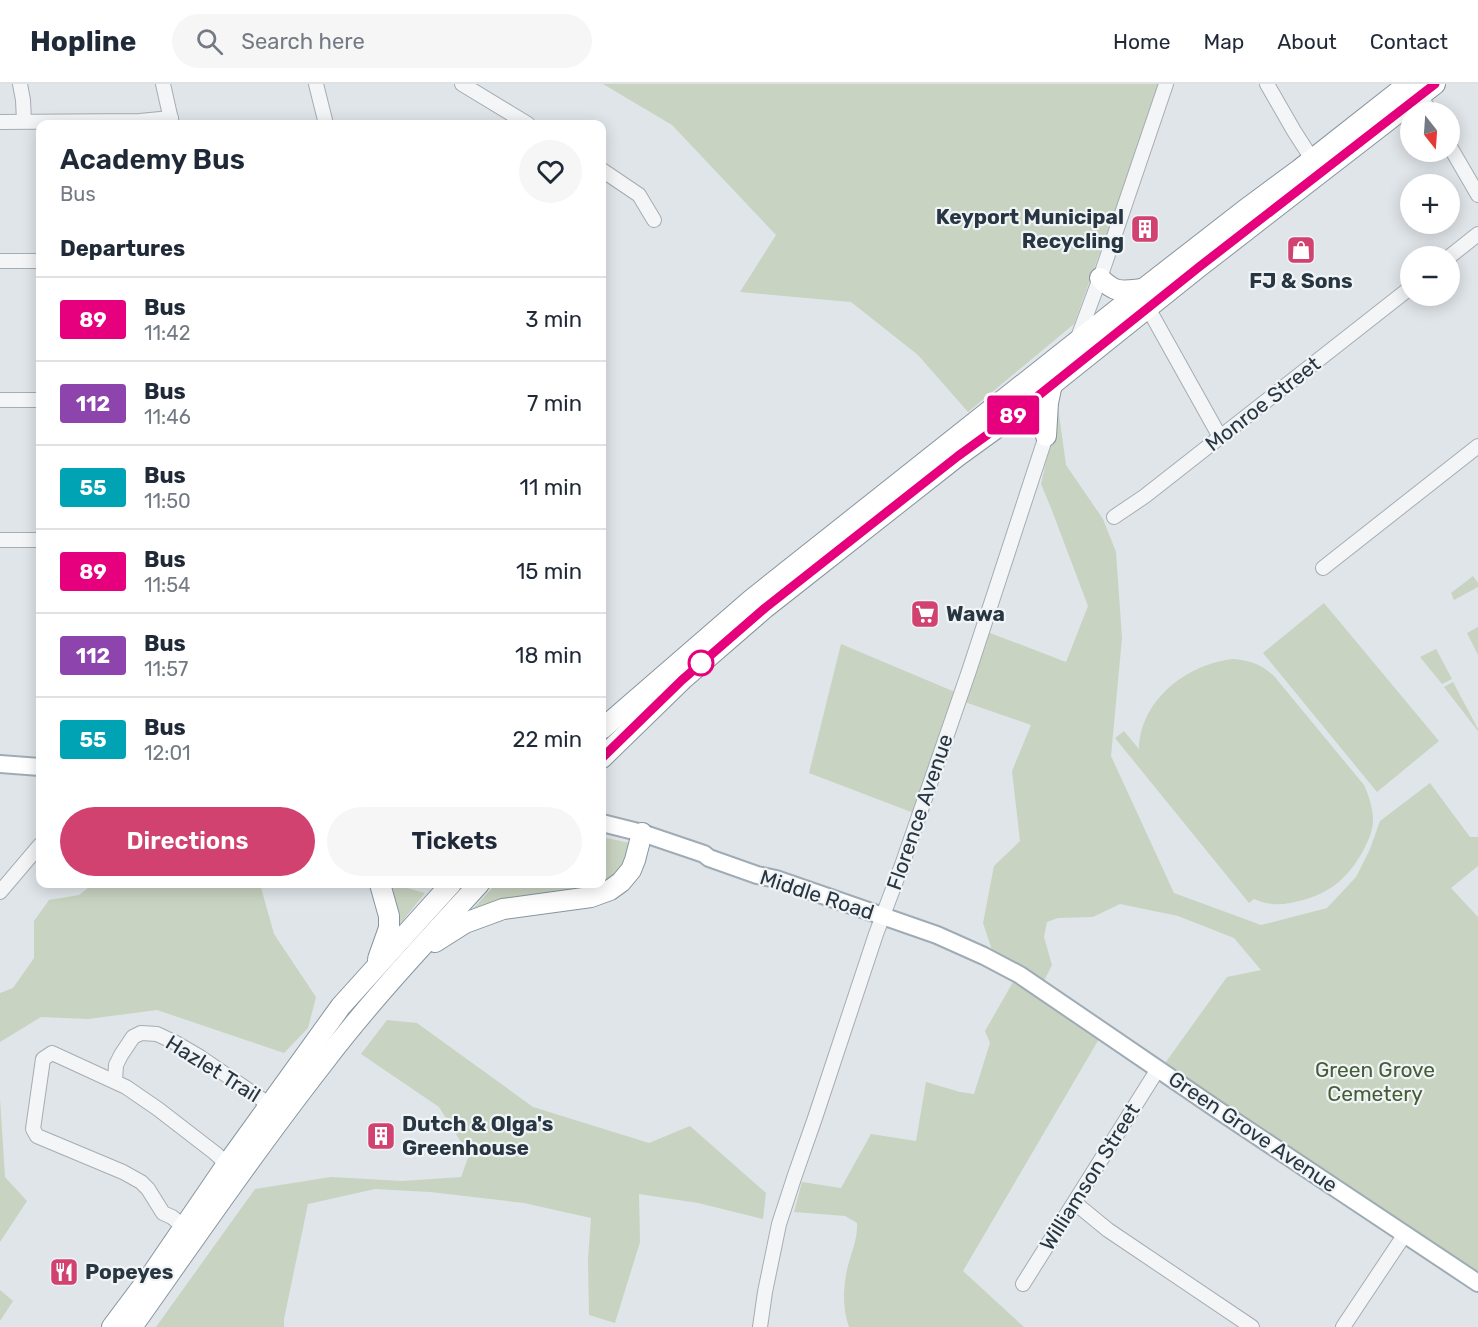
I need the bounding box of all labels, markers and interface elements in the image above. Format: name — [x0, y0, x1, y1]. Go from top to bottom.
search box — [172, 14, 592, 68]
text: Hopline — [30, 25, 136, 58]
icon: search — [193, 25, 226, 58]
text: Search here — [241, 28, 365, 55]
text: Home — [1113, 29, 1170, 54]
text: Map — [1203, 29, 1244, 54]
text: About — [1277, 29, 1337, 54]
text: Contact — [1370, 29, 1448, 54]
north arrow — [1400, 102, 1460, 162]
map controls — [1400, 102, 1460, 306]
button: heart — [519, 140, 582, 203]
text: Academy Bus — [60, 143, 245, 176]
button: + — [1400, 174, 1460, 234]
text: Bus — [60, 182, 96, 206]
place label: Keyport Municipal Recycling — [936, 204, 1124, 253]
building icon: Keyport Municipal Recycling — [1129, 213, 1161, 245]
shop icon: FJ & Sons — [1285, 234, 1317, 266]
text: Departures — [60, 235, 185, 262]
button: − — [1400, 246, 1460, 306]
place label: FJ & Sons — [1249, 268, 1353, 293]
text: Bus — [144, 294, 186, 321]
text: 3 min — [525, 306, 582, 333]
text: 89 — [79, 307, 107, 332]
text: 11:42 — [144, 321, 190, 345]
street label: Monroe Street — [1200, 351, 1325, 456]
text: Bus — [144, 378, 186, 405]
text: 7 min — [527, 390, 582, 417]
text: 112 — [76, 391, 110, 416]
line badge: 89 — [986, 396, 1040, 434]
text: 89 — [999, 403, 1027, 428]
text: 11:46 — [144, 405, 191, 429]
text: Bus — [144, 462, 186, 489]
text: 11 min — [520, 474, 582, 501]
text: 55 — [79, 475, 107, 500]
text: 11:50 — [144, 489, 191, 513]
text: Bus — [144, 546, 186, 573]
text: 15 min — [516, 558, 582, 585]
text: 89 — [79, 559, 107, 584]
text: 11:54 — [144, 573, 191, 597]
supermarket icon: Wawa — [909, 598, 941, 630]
place label: Wawa — [946, 601, 1005, 626]
text: Bus — [144, 630, 186, 657]
text: 18 min — [515, 642, 582, 669]
text: 112 — [76, 643, 110, 668]
unlabelled marker — [688, 650, 714, 676]
text: 11:57 — [144, 657, 188, 681]
text: Bus — [144, 714, 186, 741]
text: 22 min — [513, 726, 582, 753]
text: 55 — [79, 727, 107, 752]
street label: Florence Avenue — [881, 731, 958, 893]
text: 12:01 — [144, 741, 191, 765]
button: Directions — [60, 807, 315, 876]
button: Tickets — [327, 807, 582, 876]
street label: Middle Road — [757, 864, 877, 925]
street label: Hazlet Trail — [161, 1030, 265, 1108]
park label: Green Grove Cemetery — [1315, 1057, 1435, 1106]
street label: Green Grove Avenue — [1164, 1066, 1342, 1197]
street label: Williamson Street — [1034, 1099, 1145, 1255]
place label: Dutch & Olga's Greenhouse — [402, 1111, 553, 1160]
building icon: Dutch & Olga's Greenhouse — [365, 1120, 397, 1152]
restaurant icon: Popeyes — [48, 1256, 80, 1288]
place label: Popeyes — [85, 1259, 173, 1284]

